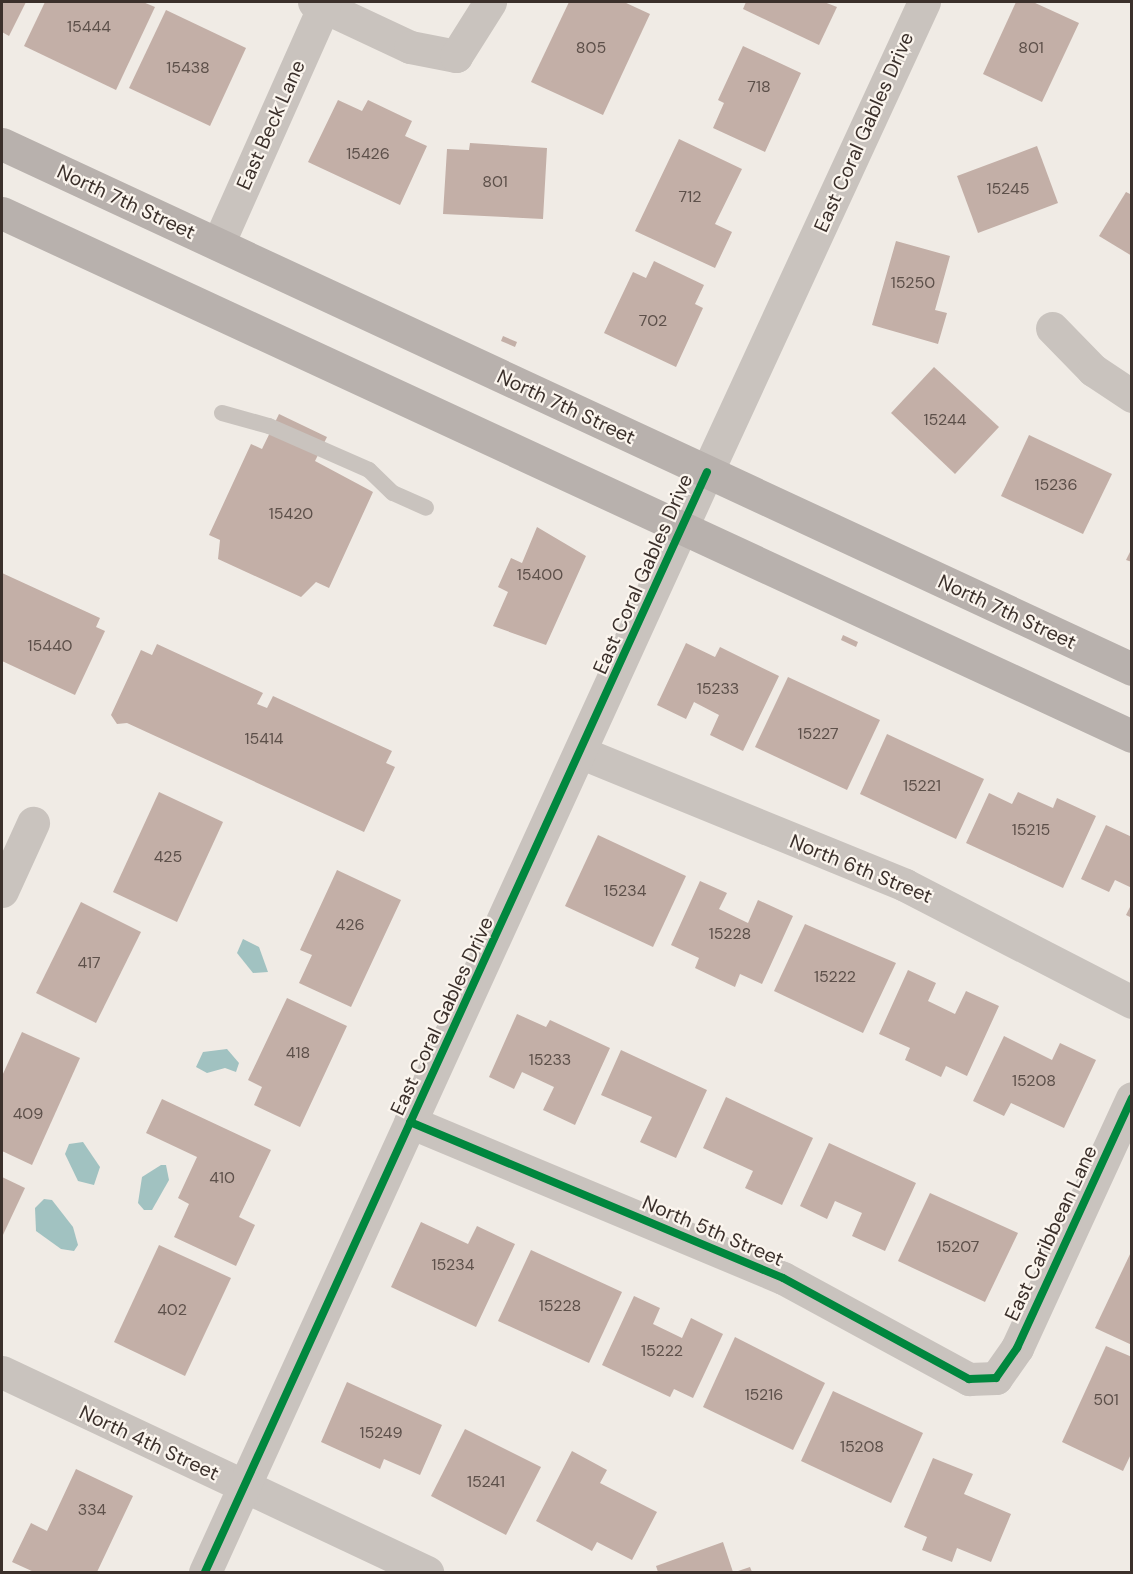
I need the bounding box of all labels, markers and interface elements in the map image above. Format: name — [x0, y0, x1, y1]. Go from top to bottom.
house number: 15444 — [67, 17, 111, 37]
street label: East Coral Gables Drive — [809, 28, 919, 236]
house number: 805 — [576, 38, 606, 58]
house number: 801 — [1018, 38, 1044, 58]
street label: East Beck Lane — [232, 56, 310, 194]
house number: 15438 — [166, 58, 210, 78]
house number: 718 — [747, 77, 771, 97]
house number: 15426 — [346, 144, 390, 164]
street label: North 7th Street — [53, 159, 199, 245]
house number: 801 — [482, 172, 508, 192]
house number: 15245 — [987, 179, 1029, 199]
house number: 712 — [679, 187, 701, 207]
house number: 15250 — [891, 273, 935, 293]
house number: 702 — [639, 311, 667, 331]
street label: North 7th Street — [493, 364, 639, 450]
house number: 15244 — [924, 410, 966, 430]
street label: East Coral Gables Drive — [588, 470, 698, 678]
house number: 15236 — [1034, 475, 1078, 495]
house number: 15420 — [269, 504, 313, 524]
house number: 15400 — [517, 565, 563, 585]
street label: North 7th Street — [934, 569, 1080, 655]
house number: 15440 — [27, 636, 73, 656]
house number: 15233 — [697, 679, 739, 699]
house number: 15227 — [797, 724, 839, 744]
house number: 15414 — [244, 729, 284, 749]
house number: 15221 — [903, 776, 941, 796]
house number: 15215 — [1012, 820, 1050, 840]
street label: North 6th Street — [786, 829, 936, 909]
house number: 425 — [154, 847, 182, 867]
house number: 15234 — [604, 881, 646, 901]
street label: East Coral Gables Drive — [385, 913, 499, 1119]
house number: 426 — [336, 915, 364, 935]
house number: 15228 — [709, 924, 751, 944]
house number: 417 — [77, 953, 101, 973]
house number: 15222 — [814, 967, 856, 987]
house number: 418 — [286, 1043, 310, 1063]
house number: 15233 — [529, 1050, 571, 1070]
house number: 15208 — [1012, 1071, 1056, 1091]
house number: 409 — [13, 1104, 43, 1124]
street label: East Caribbean Lane — [1000, 1142, 1102, 1324]
house number: 410 — [209, 1168, 235, 1188]
street label: North 5th Street — [639, 1190, 787, 1272]
house number: 15207 — [937, 1237, 979, 1257]
house number: 15234 — [432, 1255, 474, 1275]
house number: 15228 — [539, 1296, 581, 1316]
house number: 402 — [157, 1300, 187, 1320]
house number: 15222 — [641, 1341, 683, 1361]
house number: 15216 — [745, 1385, 783, 1405]
house number: 501 — [1093, 1390, 1119, 1410]
street label: North 4th Street — [75, 1400, 223, 1486]
house number: 15249 — [359, 1423, 403, 1443]
house number: 15208 — [840, 1437, 884, 1457]
house number: 15241 — [467, 1472, 505, 1492]
house number: 334 — [78, 1500, 106, 1520]

